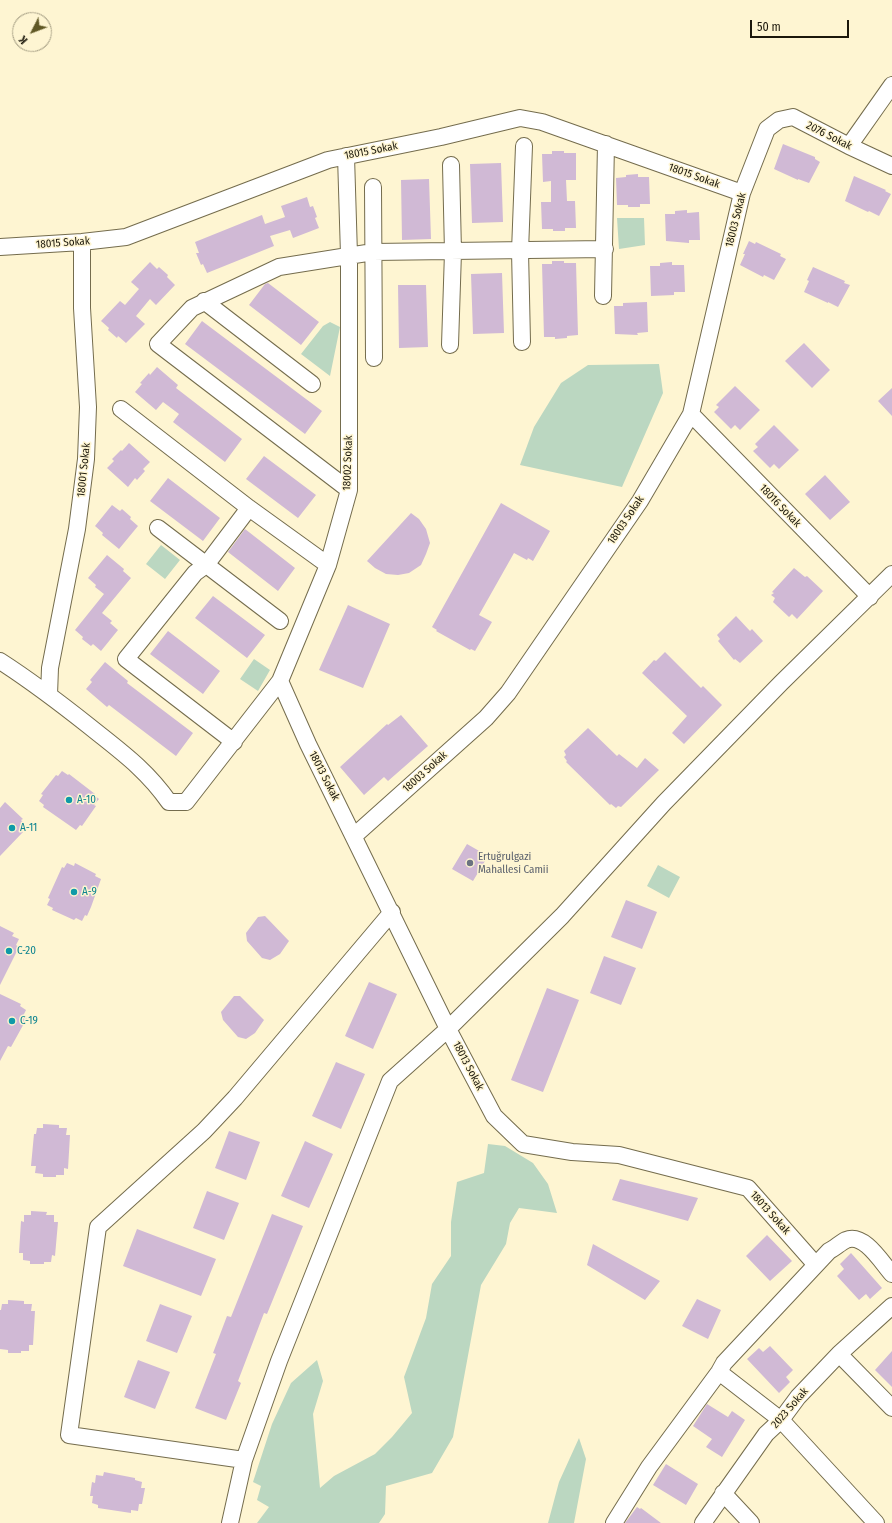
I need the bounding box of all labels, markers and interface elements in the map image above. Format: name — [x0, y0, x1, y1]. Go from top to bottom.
north arrow — [12, 12, 52, 52]
scale bar — [752, 12, 851, 38]
text: 50 m — [757, 20, 781, 34]
text: K — [16, 33, 30, 46]
street label: 2076 Sokak — [804, 119, 854, 153]
street label: 18015 Sokak — [343, 139, 399, 163]
street label: 18015 Sokak — [666, 161, 722, 191]
street label: 18003 Sokak — [723, 192, 749, 248]
street label: 18015 Sokak — [36, 235, 90, 251]
street label: 18002 Sokak — [340, 435, 356, 491]
street label: 18001 Sokak — [75, 442, 93, 498]
street label: 18016 Sokak — [756, 482, 804, 530]
street label: 18003 Sokak — [605, 493, 647, 547]
street label: 18013 Sokak — [306, 749, 342, 803]
street label: 18003 Sokak — [400, 749, 450, 795]
place label: A-10 — [77, 793, 96, 807]
marker: A-10 — [64, 795, 74, 805]
place label: A-11 — [20, 821, 37, 835]
marker: A-11 — [7, 823, 17, 833]
place label: Ertuğrulgazi Mahallesi Camii — [478, 850, 548, 876]
marker: Ertuğrulgazi Mahallesi Camii — [465, 858, 475, 868]
place label: A-9 — [82, 885, 97, 899]
marker: A-9 — [69, 887, 79, 897]
place label: C-20 — [17, 944, 36, 958]
marker: C-20 — [4, 946, 14, 956]
place label: C-19 — [20, 1014, 38, 1028]
marker: C-19 — [7, 1016, 17, 1026]
street label: 18013 Sokak — [450, 1039, 486, 1093]
street label: 18013 Sokak — [747, 1189, 793, 1237]
street label: 2023 Sokak — [769, 1385, 811, 1431]

